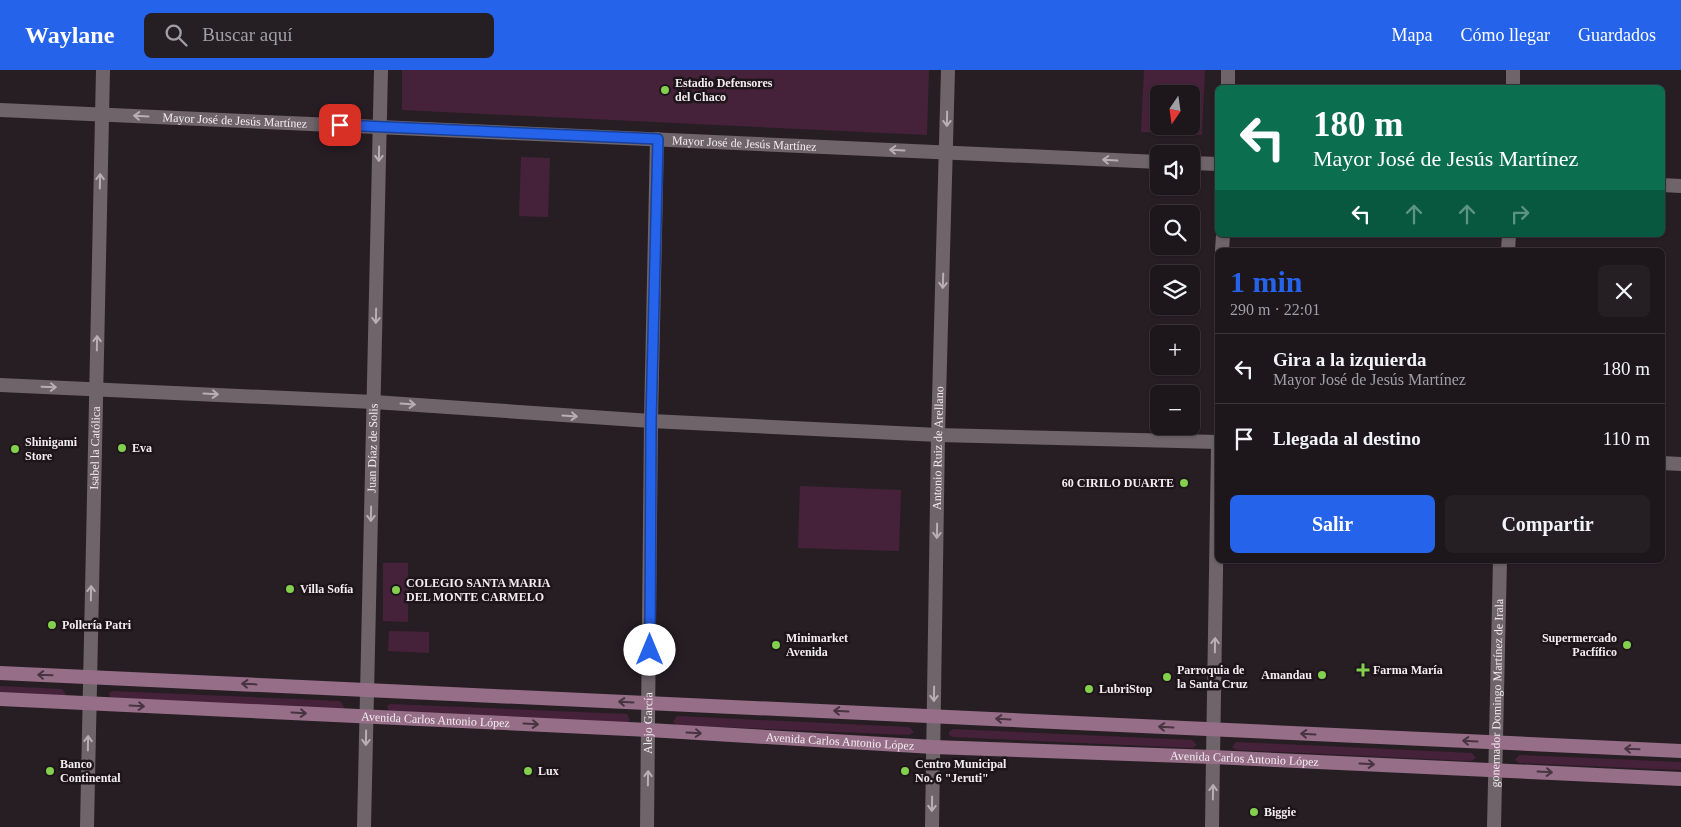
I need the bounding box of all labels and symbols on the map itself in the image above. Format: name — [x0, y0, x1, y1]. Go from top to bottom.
place label: Estadio Defensores del Chaco — [675, 76, 773, 104]
marker: Estadio Defensores del Chaco — [659, 84, 671, 96]
north arrow — [1150, 85, 1200, 135]
pin — [319, 104, 361, 146]
street label: Mayor José de Jesús Martínez — [162, 110, 307, 131]
one-way arrow — [942, 110, 952, 126]
one-way arrow — [133, 112, 149, 121]
street label: Mayor José de Jesús Martínez — [672, 133, 817, 154]
one-way arrow — [374, 145, 383, 161]
one-way arrow — [890, 145, 906, 155]
one-way arrow — [1102, 155, 1118, 164]
one-way arrow — [96, 173, 105, 189]
one-way arrow — [938, 273, 947, 289]
one-way arrow — [371, 308, 380, 324]
one-way arrow — [92, 335, 101, 351]
one-way arrow — [40, 382, 56, 391]
street label: Antonio Ruiz de Arellano — [930, 386, 946, 510]
one-way arrow — [202, 389, 219, 399]
one-way arrow — [400, 399, 416, 409]
street label: Juan Díaz de Solis — [365, 403, 381, 493]
street label: Isabel la Católica — [87, 406, 103, 490]
one-way arrow — [562, 411, 578, 420]
place label: Shinigami Store — [25, 435, 78, 463]
place label: Eva — [132, 441, 152, 455]
marker: Eva — [116, 442, 128, 454]
marker: Shinigami Store — [9, 443, 21, 455]
place label: 60 CIRILO DUARTE — [1062, 476, 1174, 490]
marker: 60 CIRILO DUARTE — [1178, 477, 1190, 489]
one-way arrow — [367, 505, 376, 521]
one-way arrow — [932, 522, 942, 539]
place label: COLEGIO SANTA MARIA DEL MONTE CARMELO — [406, 576, 551, 604]
place label: Villa Sofía — [300, 582, 353, 596]
marker: Villa Sofía — [284, 583, 296, 595]
marker: COLEGIO SANTA MARIA DEL MONTE CARMELO — [390, 584, 402, 596]
one-way arrow — [86, 585, 96, 602]
street label: gonernador Domingo Martínez de Irala — [1488, 598, 1506, 788]
place label: Pollería Patri — [62, 618, 132, 632]
marker: Pollería Patri — [46, 619, 58, 631]
position arrow — [623, 623, 675, 675]
place label: Minimarket Avenida — [786, 631, 848, 659]
place label: Supermercado Pacfífico — [1542, 631, 1617, 659]
one-way arrow — [1210, 637, 1220, 654]
marker: Minimarket Avenida — [770, 639, 782, 651]
marker: Supermercado Pacfífico — [1621, 639, 1633, 651]
place label: Parroquia de la Santa Cruz — [1177, 663, 1248, 691]
place label: Farma María — [1373, 663, 1443, 677]
marker: Farma María — [1357, 664, 1369, 676]
place label: Amandau — [1261, 668, 1312, 682]
marker: Amandau — [1316, 669, 1328, 681]
one-way arrow — [37, 670, 53, 679]
marker: Parroquia de la Santa Cruz — [1161, 671, 1173, 683]
one-way arrow — [241, 679, 257, 689]
place label: LubriStop — [1099, 682, 1153, 696]
marker: LubriStop — [1083, 683, 1095, 695]
one-way arrow — [930, 685, 939, 701]
street label: Alejo García — [641, 691, 655, 754]
one-way arrow — [618, 697, 634, 706]
one-way arrow — [128, 701, 144, 710]
one-way arrow — [833, 707, 849, 716]
one-way arrow — [291, 709, 307, 718]
street label: Avenida Carlos Antonio López — [361, 709, 510, 730]
one-way arrow — [996, 714, 1012, 724]
one-way arrow — [523, 720, 539, 729]
one-way arrow — [1158, 722, 1174, 731]
one-way arrow — [685, 728, 701, 737]
one-way arrow — [1300, 729, 1316, 738]
one-way arrow — [361, 730, 371, 746]
street label: Avenida Carlos Antonio López — [765, 730, 915, 753]
one-way arrow — [83, 736, 93, 752]
one-way arrow — [1462, 737, 1478, 746]
one-way arrow — [1625, 744, 1641, 753]
street label: Avenida Carlos Antonio López — [1170, 748, 1319, 769]
place label: Banco Continental — [60, 757, 121, 785]
place label: Centro Municipal No. 6 "Jeruti" — [915, 757, 1007, 785]
one-way arrow — [1358, 759, 1375, 769]
place label: Lux — [538, 764, 559, 778]
marker: Banco Continental — [44, 765, 56, 777]
marker: Lux — [522, 765, 534, 777]
marker: Centro Municipal No. 6 "Jeruti" — [899, 765, 911, 777]
one-way arrow — [1537, 768, 1553, 777]
one-way arrow — [643, 771, 653, 787]
one-way arrow — [1208, 784, 1217, 800]
one-way arrow — [927, 796, 937, 812]
place label: Biggie — [1264, 805, 1297, 819]
marker: Biggie — [1248, 806, 1260, 818]

